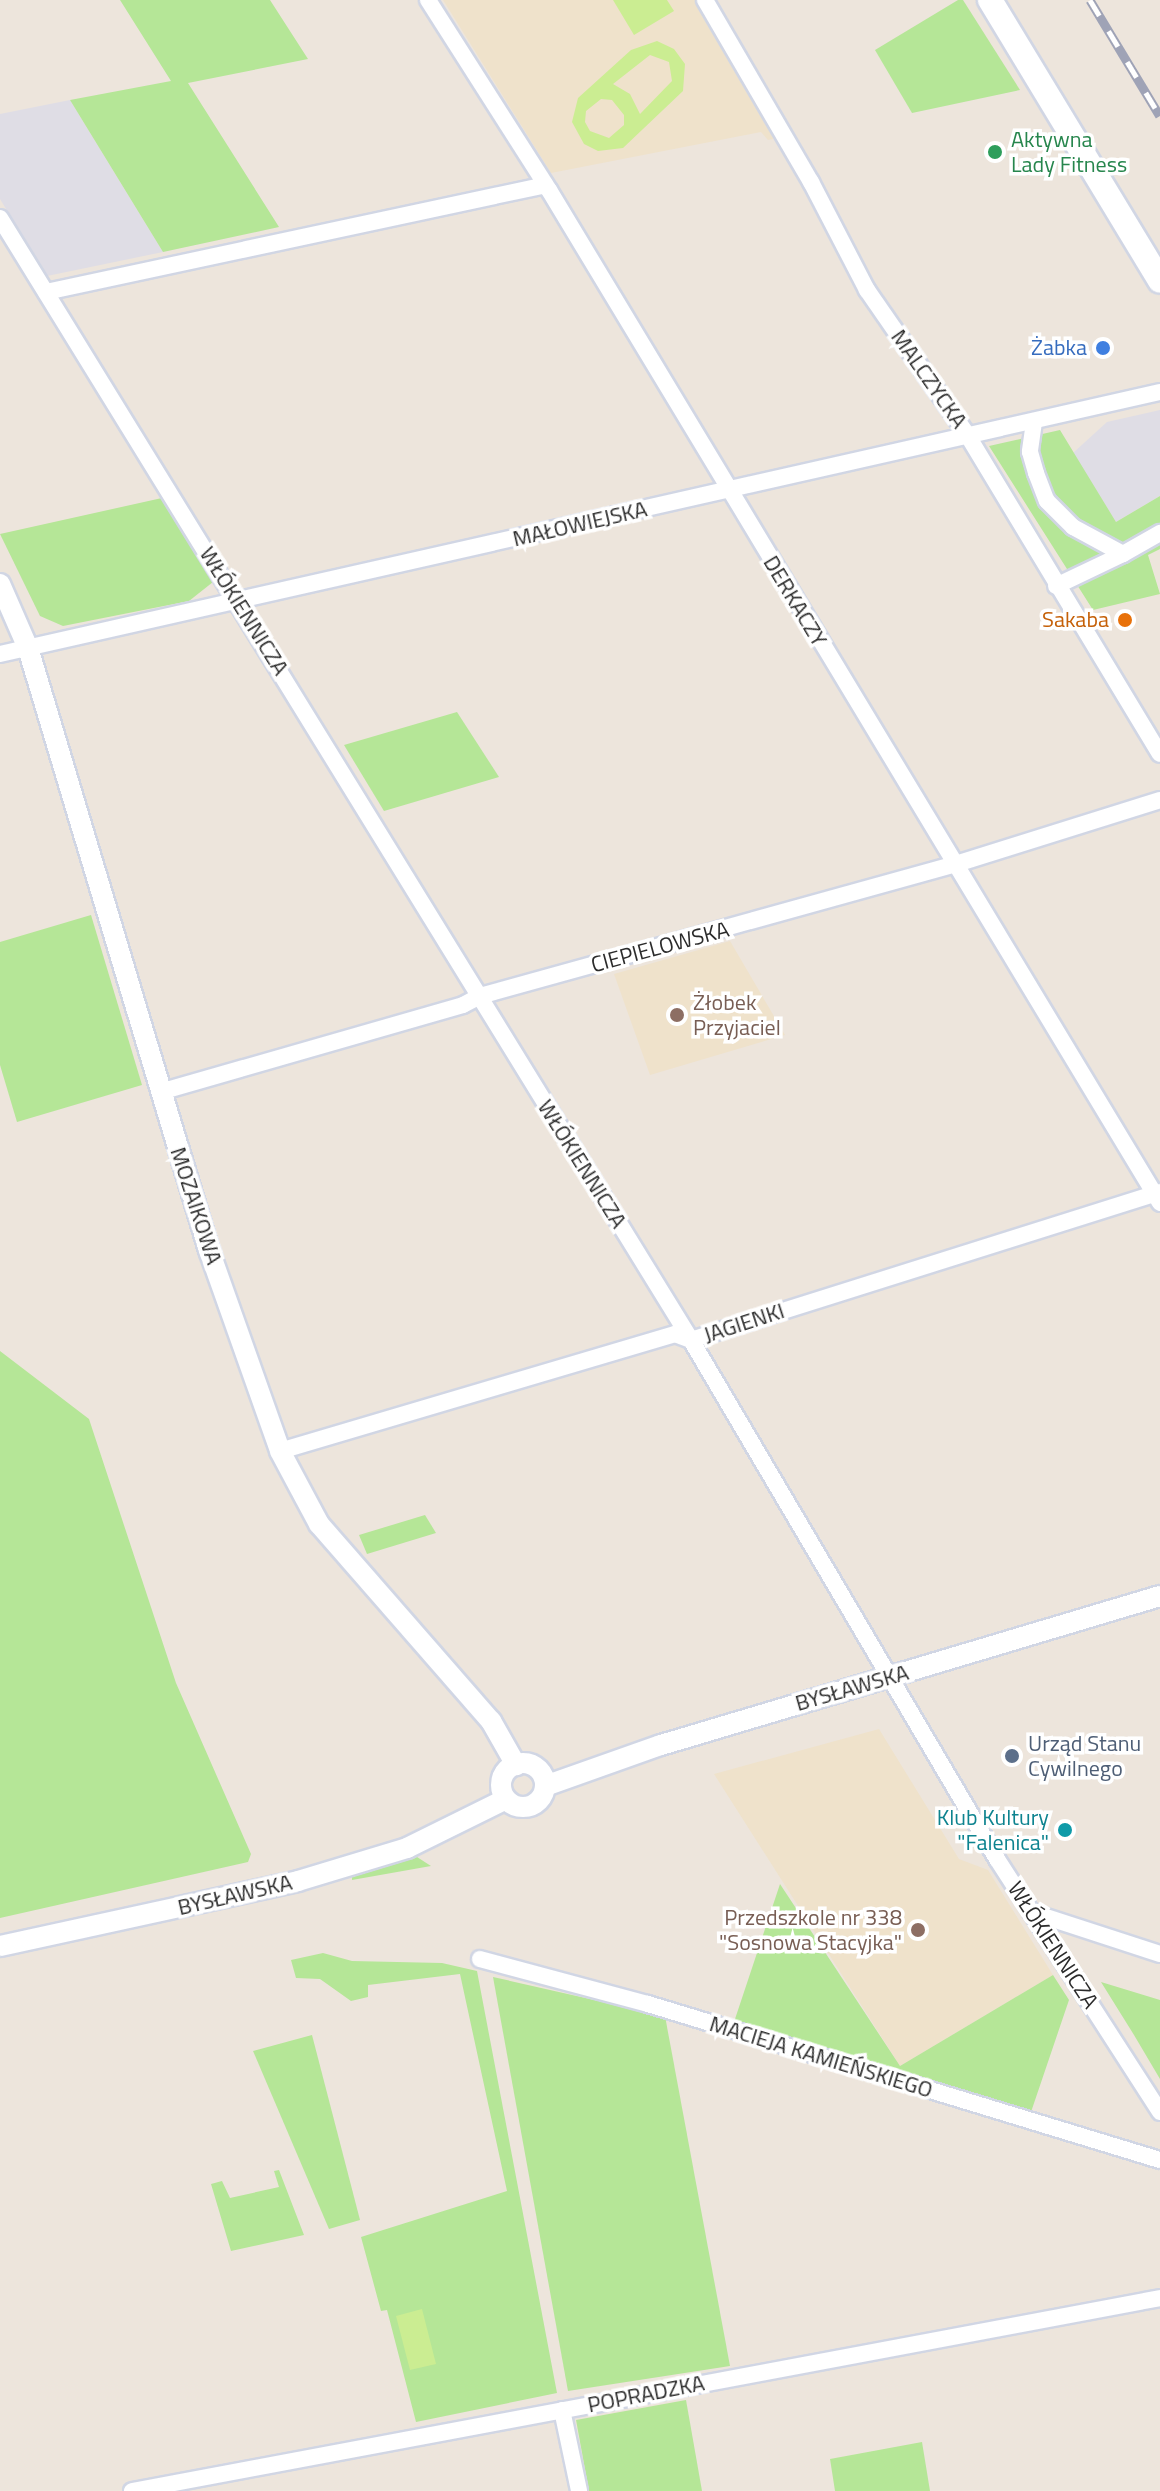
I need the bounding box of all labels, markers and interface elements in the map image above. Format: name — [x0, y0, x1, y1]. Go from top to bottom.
place label: Aktywna Lady Fitness — [1011, 126, 1127, 178]
marker: Aktywna Lady Fitness — [986, 143, 1004, 161]
street label: MALCZYCKA — [885, 325, 973, 433]
place label: Żabka — [1031, 335, 1087, 361]
marker: Żabka — [1094, 339, 1112, 357]
street label: MAŁOWIEJSKA — [510, 496, 650, 552]
street label: WŁÓKIENNICZA — [194, 542, 294, 680]
street label: DERKACZY — [758, 551, 832, 651]
place label: Sakaba — [1042, 607, 1109, 633]
marker: Sakaba — [1116, 611, 1134, 629]
street label: CIEPIELOWSKA — [588, 916, 732, 978]
place label: Żłobek Przyjaciel — [693, 989, 781, 1040]
marker: Żłobek Przyjaciel — [668, 1006, 686, 1024]
street label: WŁÓKIENNICZA — [532, 1095, 632, 1233]
street label: MOZAIKOWA — [165, 1144, 227, 1268]
street label: JAGIENKI — [700, 1298, 788, 1348]
street label: BYSŁAWSKA — [792, 1659, 912, 1717]
place label: Urząd Stanu Cywilnego — [1028, 1730, 1141, 1782]
marker: Urząd Stanu Cywilnego — [1003, 1747, 1021, 1765]
place label: Klub Kultury "Falenica" — [937, 1804, 1049, 1856]
marker: Klub Kultury "Falenica" — [1056, 1821, 1074, 1839]
street label: BYSŁAWSKA — [175, 1869, 295, 1921]
street label: WŁÓKIENNICZA — [1002, 1876, 1104, 2014]
place label: Przedszkole nr 338 "Sosnowa Stacyjka" — [719, 1904, 902, 1956]
marker: Przedszkole nr 338 "Sosnowa Stacyjka" — [909, 1921, 927, 1939]
street label: MACIEJA KAMIEŃSKIEGO — [706, 2011, 936, 2103]
street label: POPRADZKA — [585, 2370, 707, 2418]

